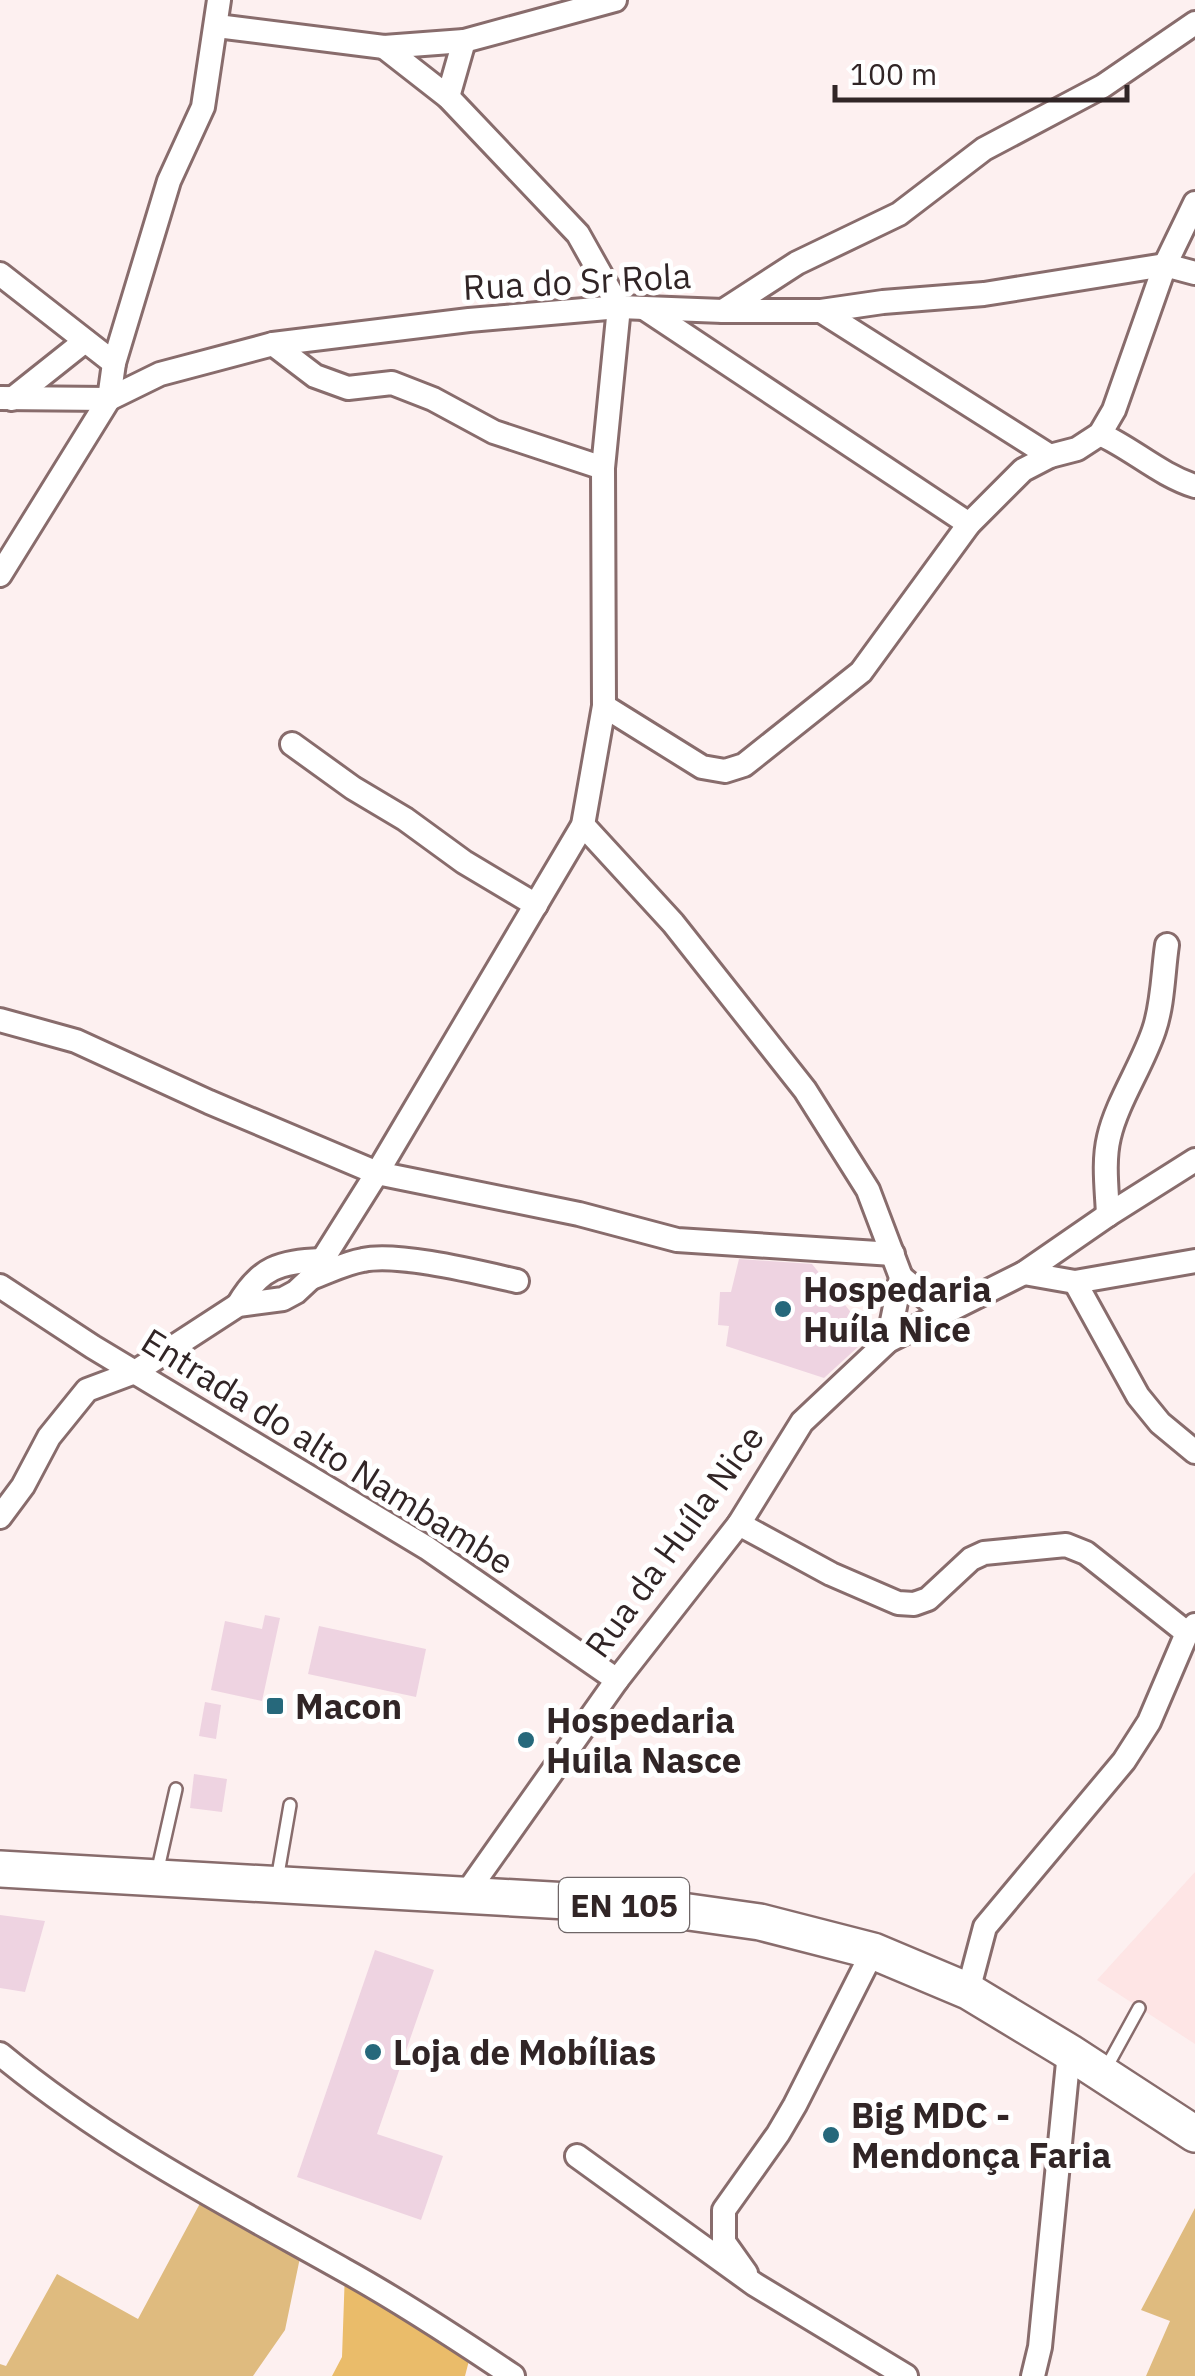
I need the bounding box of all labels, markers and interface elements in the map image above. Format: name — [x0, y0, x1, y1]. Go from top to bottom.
scale bar — [835, 40, 1128, 102]
text: 100 m — [850, 54, 937, 93]
street label: Rua do Sr Rola — [462, 252, 692, 310]
place label: Hospedaria Huíla Nice — [803, 1266, 992, 1352]
marker: Hospedaria Huíla Nice — [772, 1298, 794, 1320]
street label: Entrada do alto Nambambe — [133, 1317, 523, 1585]
street label: Rua da Huíla Nice — [574, 1416, 774, 1666]
place label: Macon — [295, 1683, 402, 1729]
marker: Macon — [264, 1695, 286, 1717]
place label: Hospedaria Huila Nasce — [546, 1697, 741, 1783]
marker: Hospedaria Huila Nasce — [515, 1729, 537, 1751]
road number: EN 105 — [559, 1878, 689, 1932]
place label: Loja de Mobílias — [393, 2029, 656, 2075]
marker: Loja de Mobílias — [362, 2041, 384, 2063]
place label: Big MDC - Mendonça Faria — [851, 2092, 1111, 2178]
marker: Big MDC - Mendonça Faria — [820, 2124, 842, 2146]

